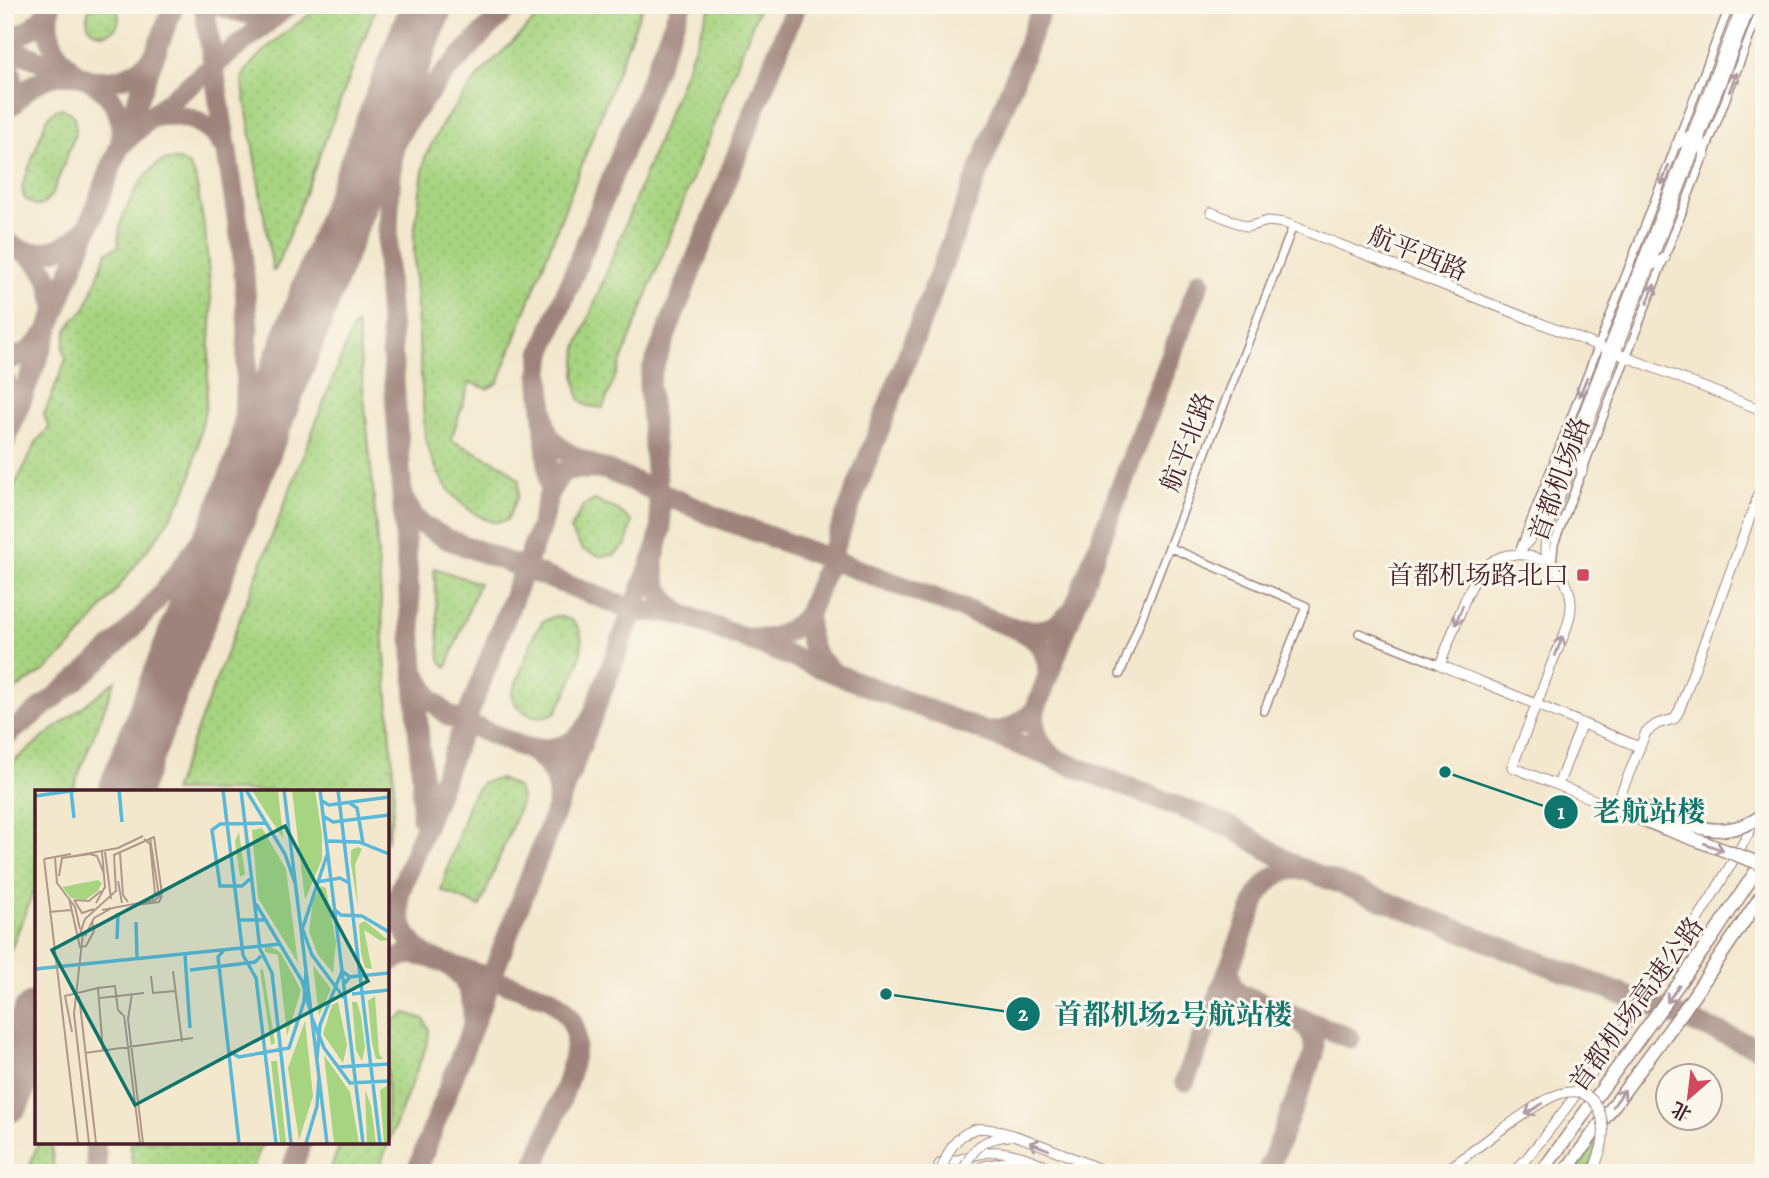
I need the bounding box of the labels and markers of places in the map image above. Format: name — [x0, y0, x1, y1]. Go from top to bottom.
place label: 首都机场路北口 — [1387, 558, 1569, 593]
marker: 首都机场路北口 — [1575, 567, 1591, 583]
callout: 老航站楼 — [1544, 787, 1719, 836]
callout: 首都机场2号航站楼 — [1006, 989, 1306, 1038]

